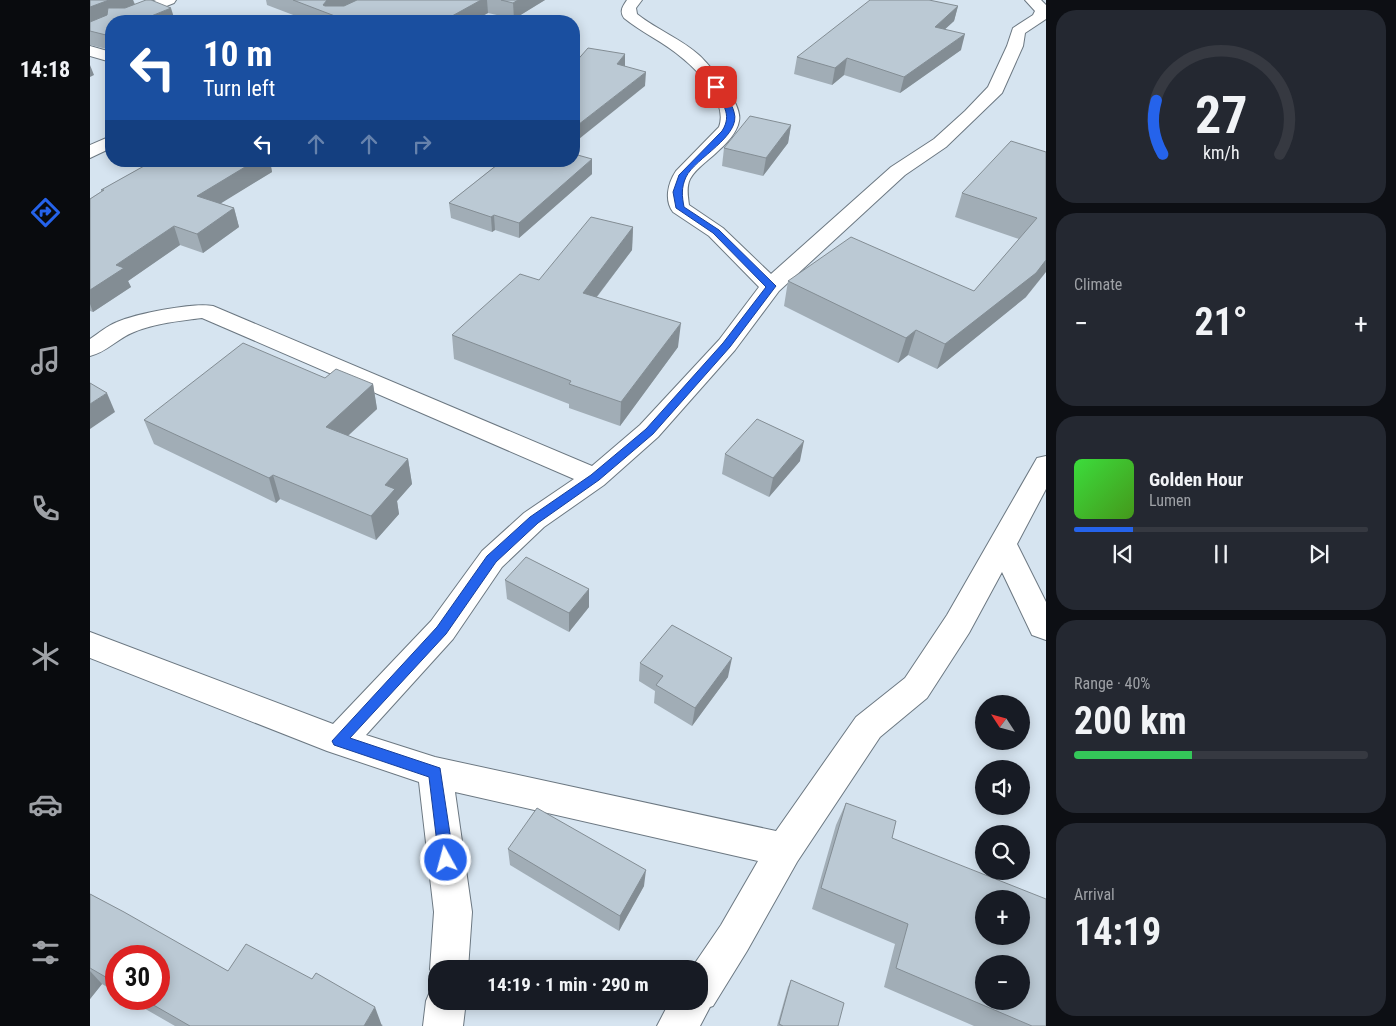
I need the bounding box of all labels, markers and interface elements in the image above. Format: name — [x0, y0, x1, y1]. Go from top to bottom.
text: 10 m — [203, 34, 272, 75]
icon: left — [120, 35, 185, 100]
text: 14:18 — [20, 57, 70, 82]
pin — [695, 66, 737, 108]
icon: arrive — [702, 73, 730, 101]
text: Turn left — [203, 76, 275, 101]
text: 27 — [1195, 85, 1247, 146]
icon: left — [249, 130, 277, 158]
icon: ahead — [302, 130, 330, 158]
icon: ahead — [355, 130, 383, 158]
icon: right — [408, 130, 436, 158]
text: km/h — [1203, 142, 1239, 163]
icon: directions — [28, 195, 63, 230]
text: Climate — [1074, 275, 1122, 294]
text: 21° — [1194, 300, 1248, 344]
text: − — [1074, 307, 1088, 340]
text: + — [1354, 307, 1368, 340]
icon: music — [28, 343, 63, 378]
text: Golden Hour — [1149, 468, 1243, 491]
icon: phone — [28, 491, 63, 526]
text: Lumen — [1149, 491, 1191, 510]
icon: previous — [1109, 540, 1137, 568]
icon: pause — [1207, 540, 1235, 568]
icon: next — [1305, 540, 1333, 568]
icon: climate — [28, 639, 63, 674]
text: Range · 40% — [1074, 674, 1150, 693]
north arrow — [975, 695, 1030, 750]
map controls — [975, 695, 1030, 1010]
text: 200 km — [1074, 699, 1187, 743]
button: sound — [975, 760, 1030, 815]
icon: car — [28, 787, 63, 822]
button: search — [975, 825, 1030, 880]
position arrow — [419, 833, 471, 885]
text: Arrival — [1074, 885, 1115, 904]
button: + — [975, 890, 1030, 945]
text: 14:19 — [1074, 910, 1161, 954]
icon: filters — [28, 935, 63, 970]
speed limit sign: 30 — [105, 945, 170, 1010]
button: − — [975, 955, 1030, 1010]
text: 14:19 · 1 min · 290 m — [487, 973, 649, 996]

